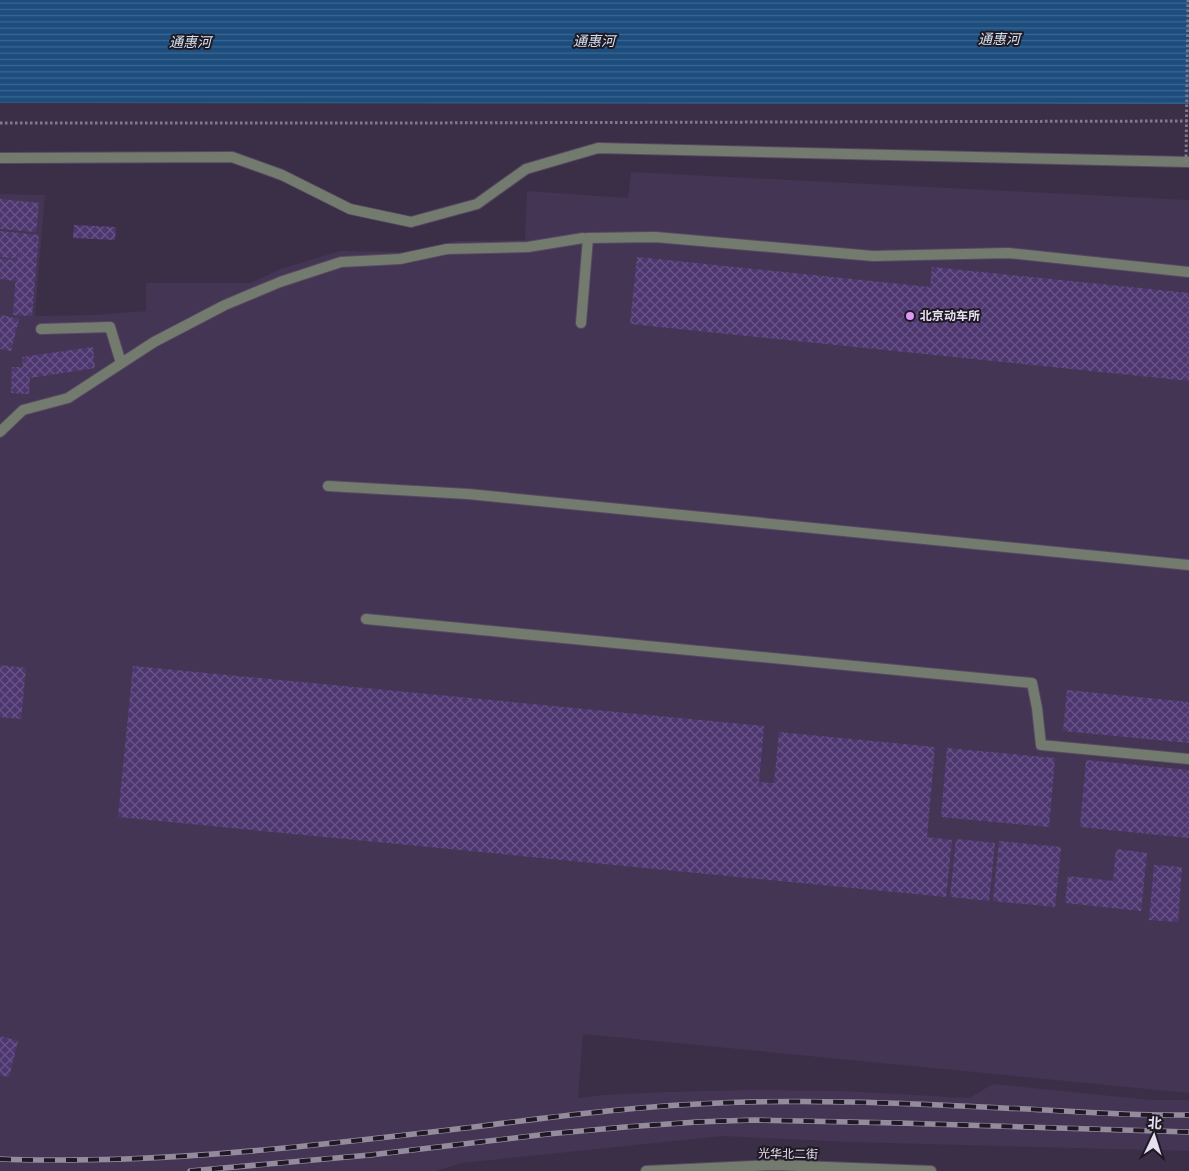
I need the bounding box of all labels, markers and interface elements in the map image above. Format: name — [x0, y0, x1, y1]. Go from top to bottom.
water label: 通惠河 — [978, 30, 1023, 49]
water label: 通惠河 — [573, 32, 618, 51]
water label: 通惠河 — [169, 33, 214, 52]
place label: 北京动车所 — [920, 308, 980, 324]
marker: 北京动车所 — [904, 310, 916, 322]
north arrow — [1129, 1111, 1179, 1161]
text: 北 — [1147, 1114, 1163, 1133]
street label: 光华北二街 — [758, 1145, 818, 1163]

